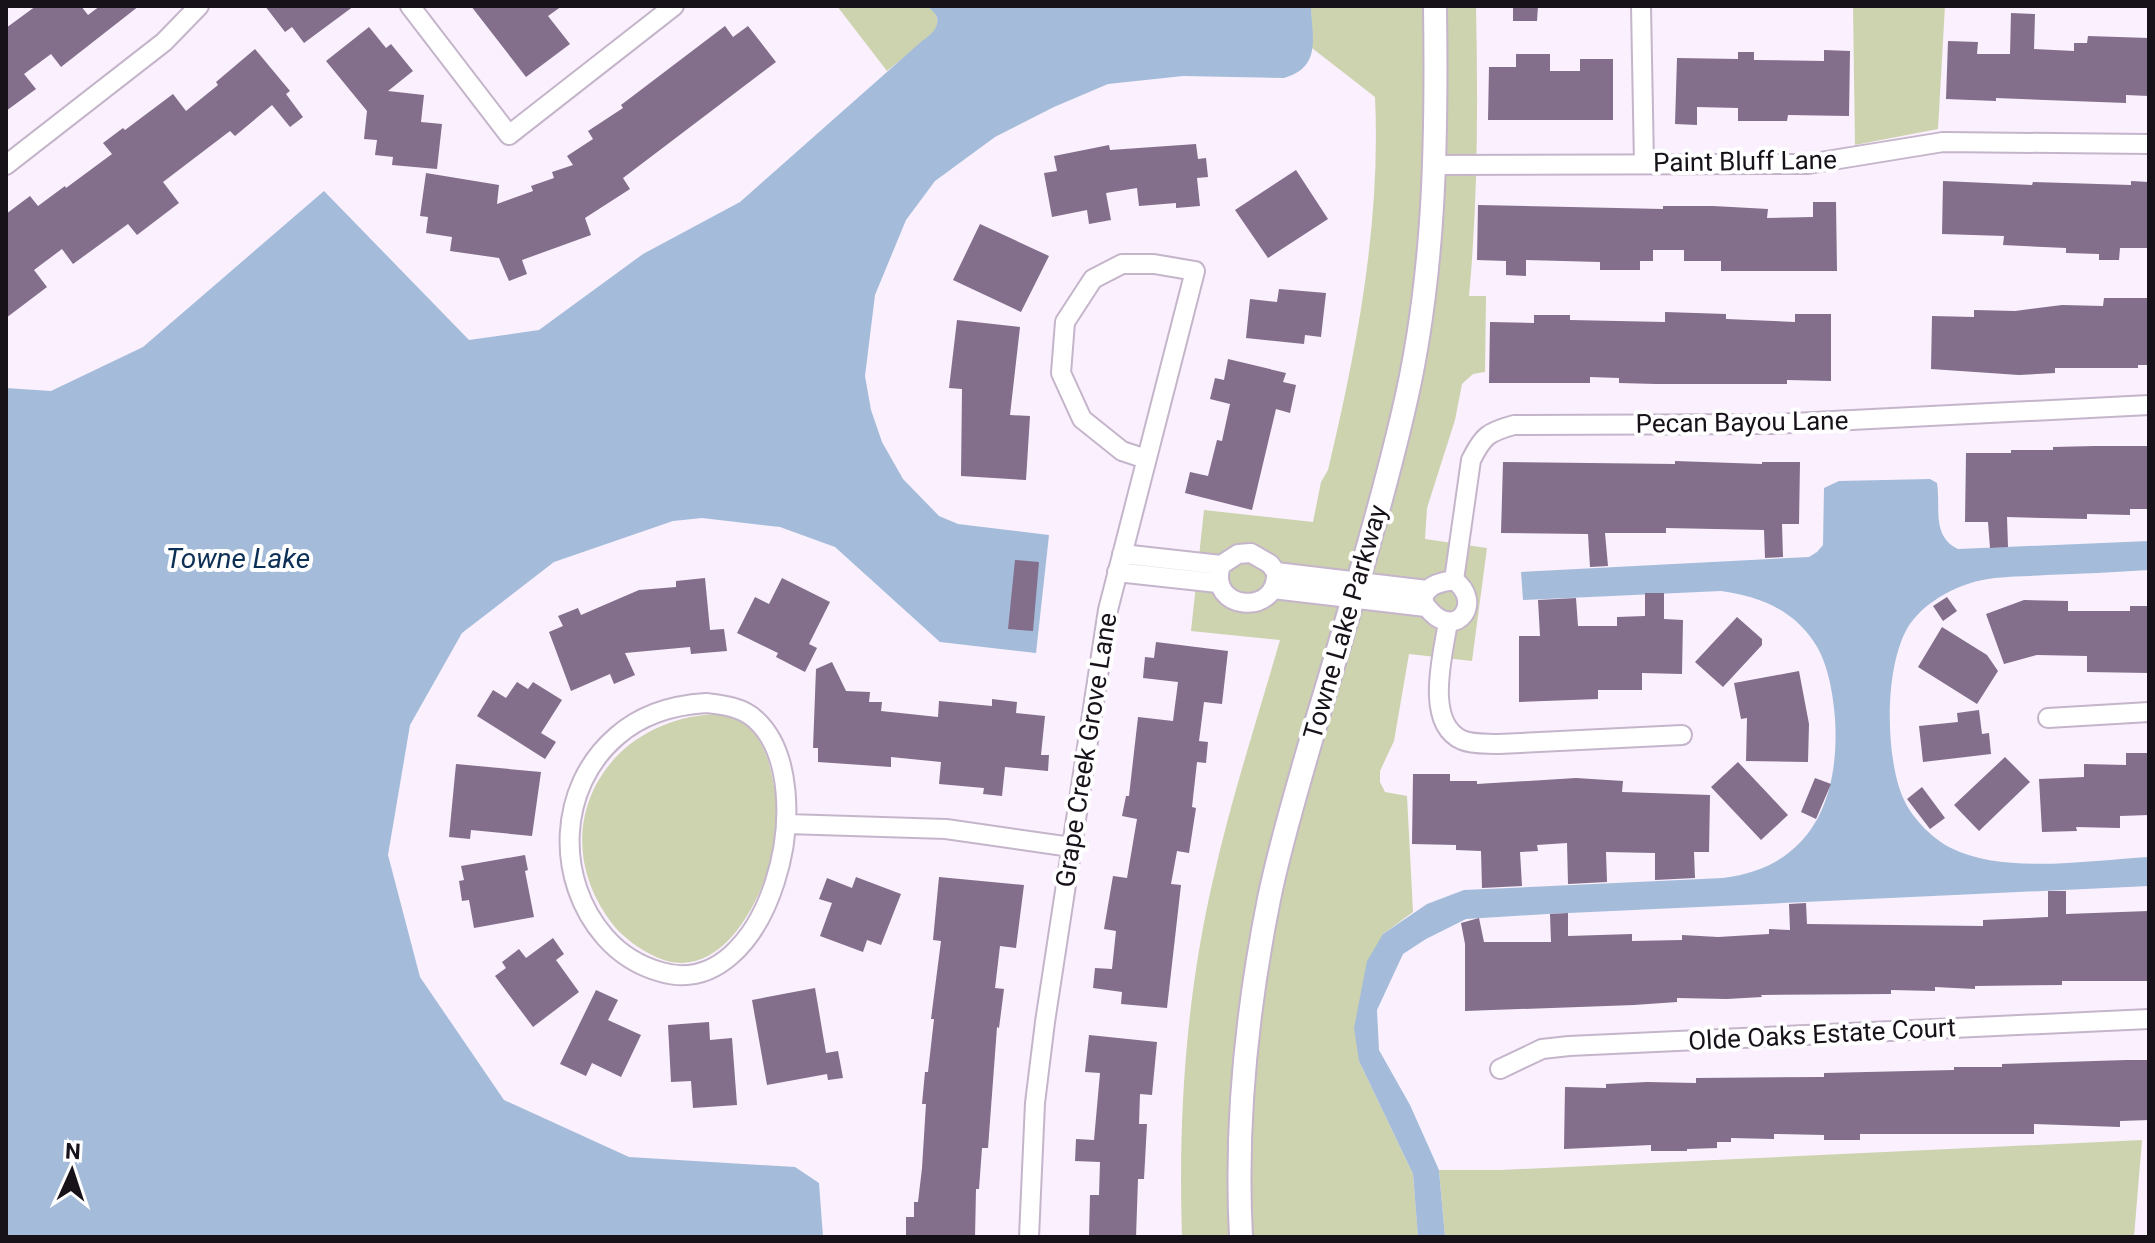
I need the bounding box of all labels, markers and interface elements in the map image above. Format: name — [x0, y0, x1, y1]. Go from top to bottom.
street label: Paint Bluff Lane — [1653, 144, 1837, 178]
street label: Pecan Bayou Lane — [1635, 405, 1849, 439]
street label: Towne Lake Parkway — [1297, 501, 1393, 743]
water label: Towne Lake — [166, 542, 310, 575]
street label: Grape Creek Grove Lane — [1049, 611, 1123, 889]
street label: Olde Oaks Estate Court — [1687, 1012, 1957, 1056]
north arrow — [32, 1131, 112, 1211]
text: N — [65, 1139, 81, 1164]

